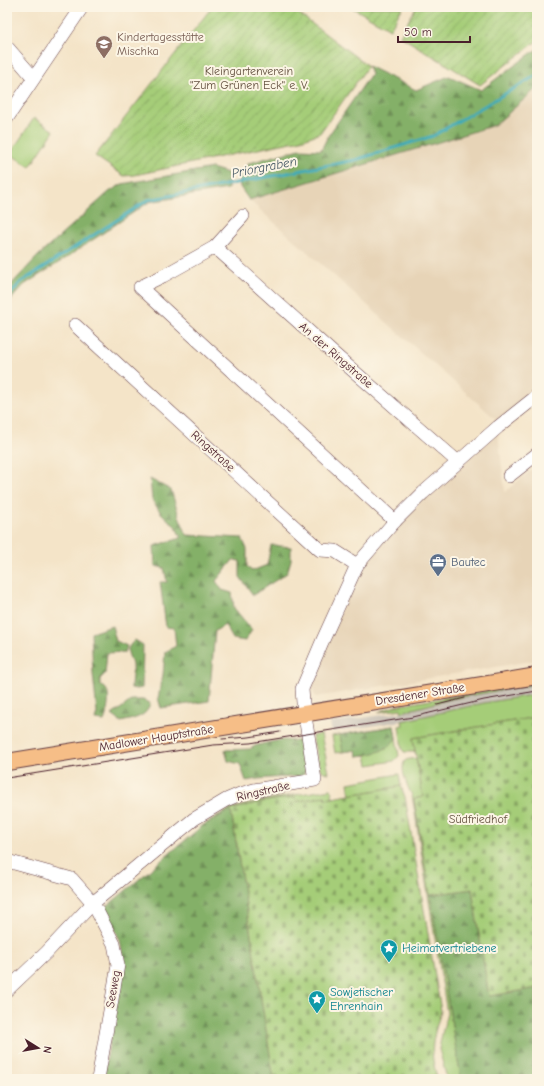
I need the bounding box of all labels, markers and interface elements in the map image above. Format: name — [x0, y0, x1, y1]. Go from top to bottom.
scale bar — [398, 18, 470, 44]
text: 50 m — [404, 25, 432, 39]
place label: Kindertagesstätte Mischka — [117, 30, 204, 58]
school or university icon: Kindertagesstätte Mischka — [94, 34, 114, 59]
park label: Kleingartenverein "Zum Grünen Eck" e. V. — [190, 64, 308, 92]
water label: Priorgraben — [230, 153, 298, 181]
street label: An der Ringstraße — [296, 319, 376, 391]
street label: Ringstraße — [188, 428, 238, 474]
office icon: Bautec — [428, 552, 448, 577]
place label: Bautec — [451, 555, 486, 569]
street label: Dresdener Straße — [374, 680, 466, 708]
street label: Madlower Hauptstraße — [98, 722, 214, 754]
street label: Ringstraße — [235, 778, 291, 804]
park label: Südfriedhof — [449, 812, 508, 826]
place icon: Heimatvertriebene — [379, 938, 399, 963]
place label: Heimatvertriebene — [402, 941, 497, 955]
street label: Seeweg — [103, 969, 123, 1009]
place label: Sowjetischer Ehrenhain — [330, 985, 393, 1013]
place icon: Sowjetischer Ehrenhain — [307, 989, 327, 1014]
north arrow — [18, 1028, 58, 1068]
text: N — [40, 1045, 54, 1055]

